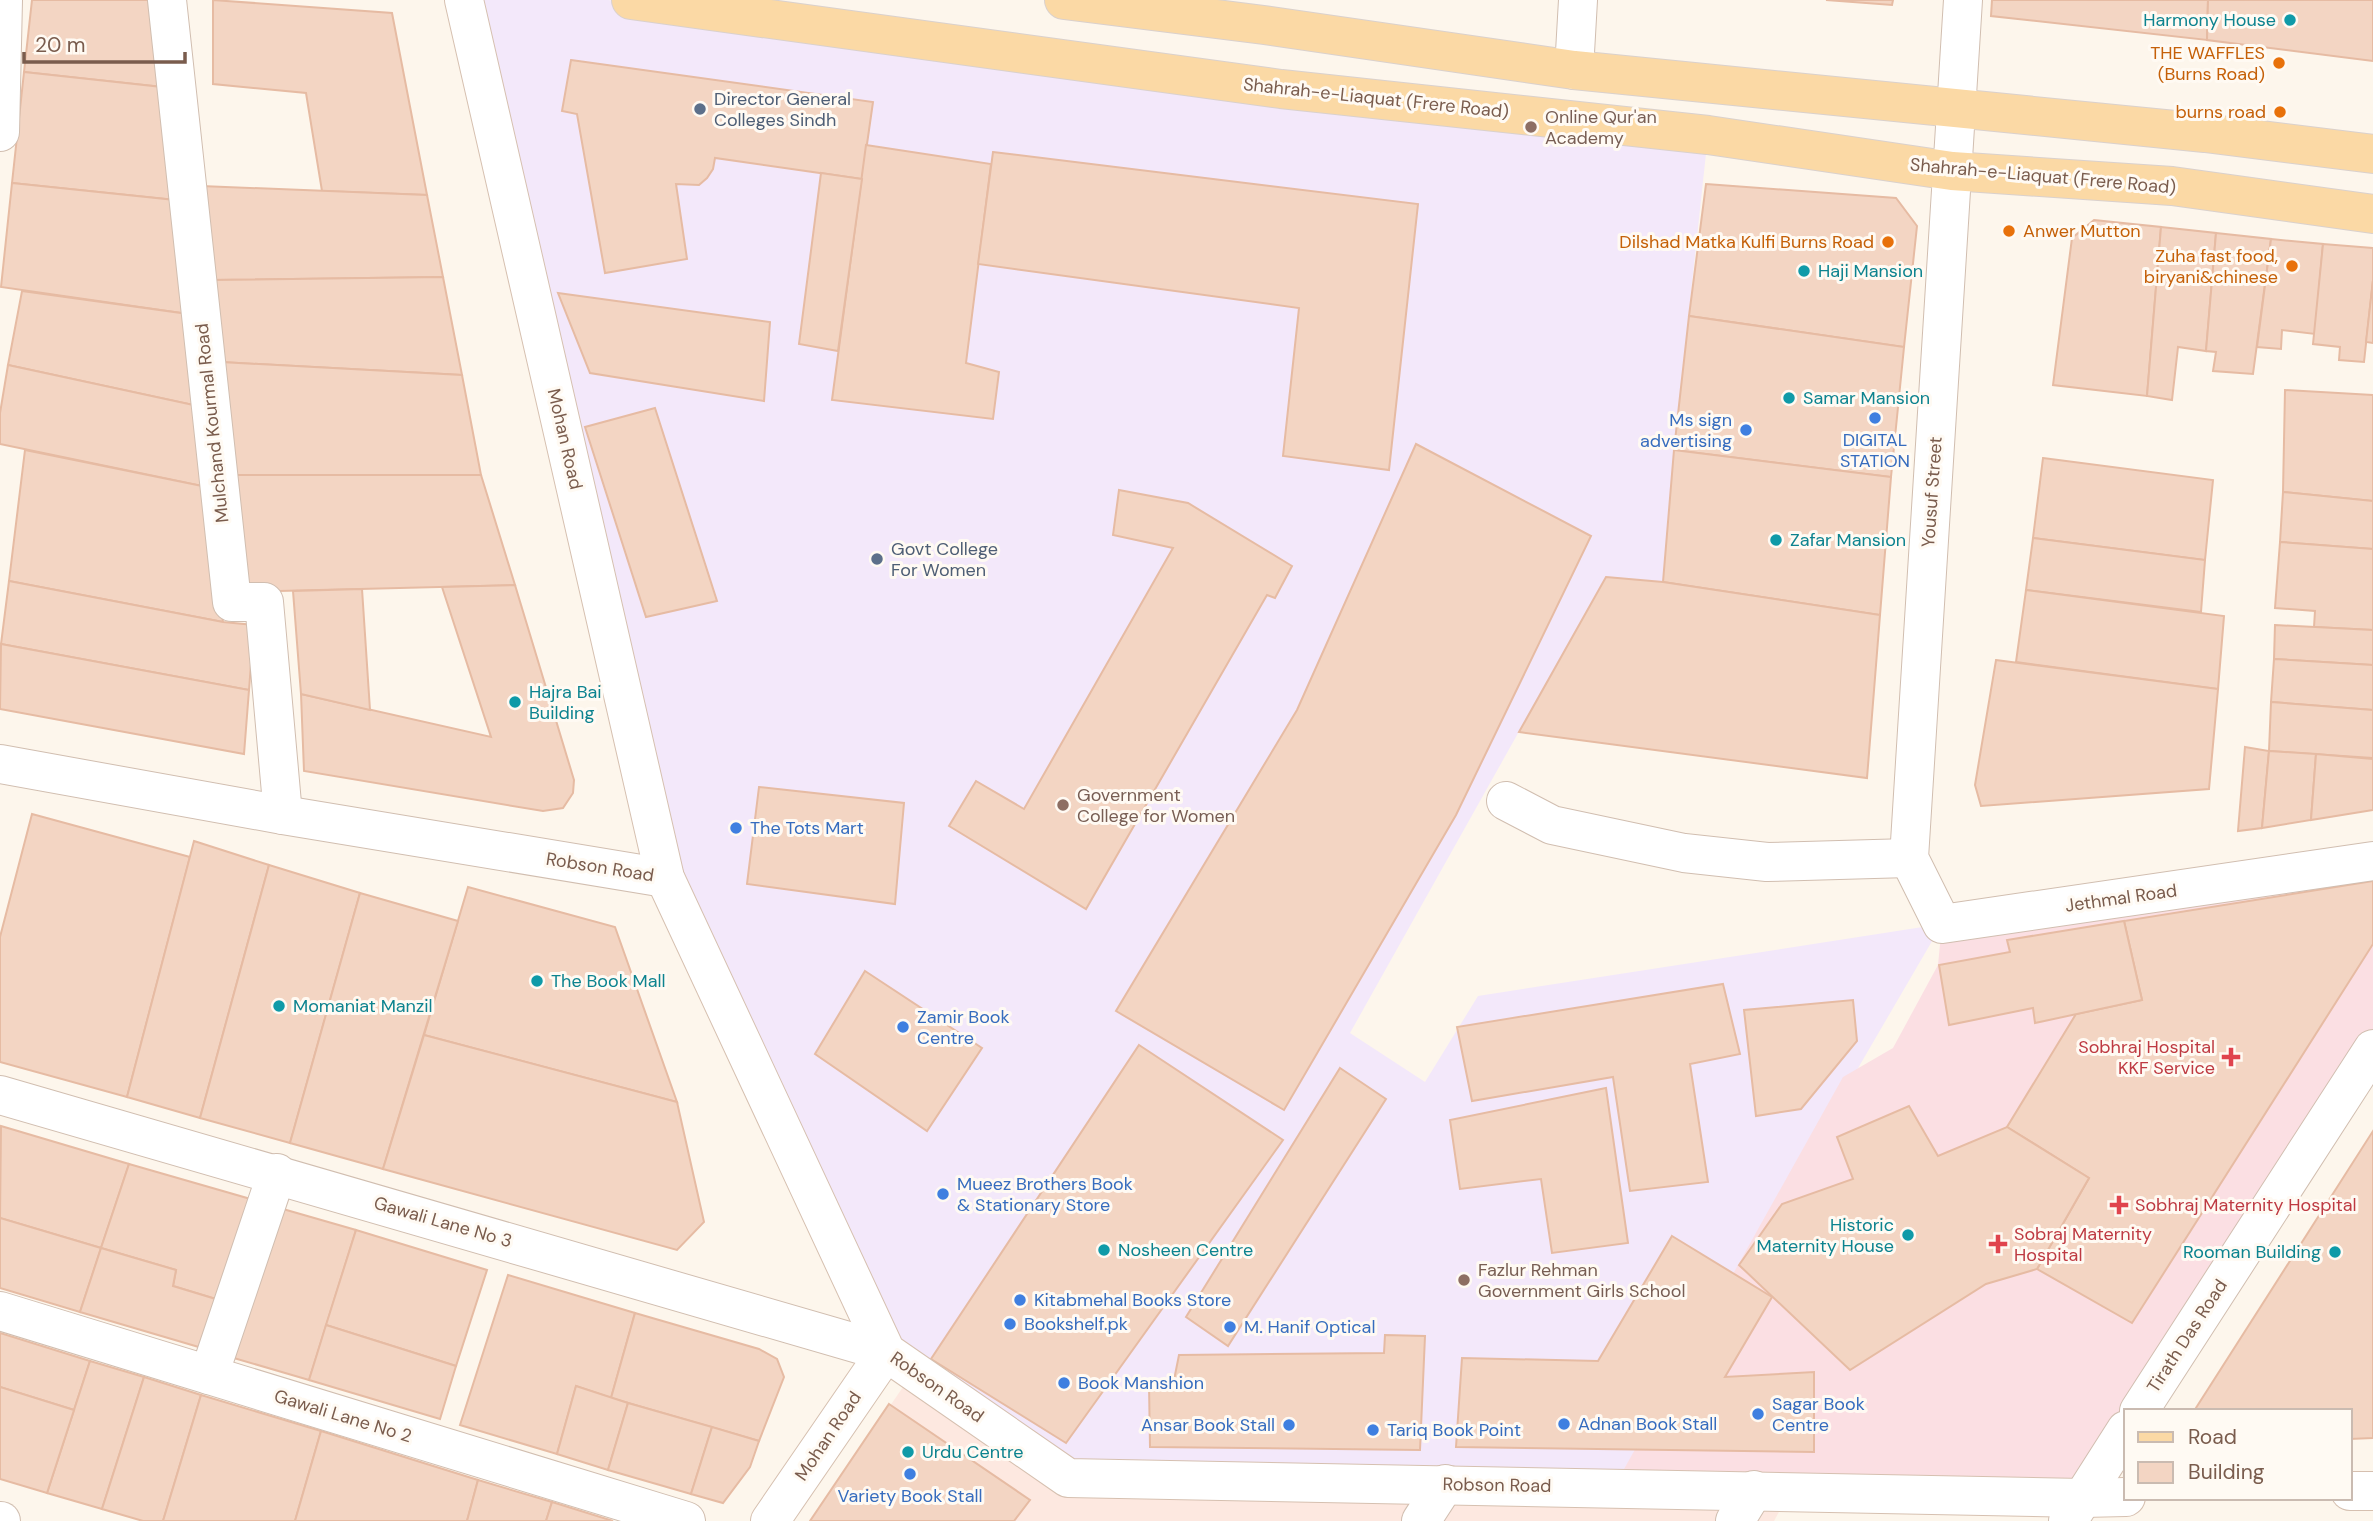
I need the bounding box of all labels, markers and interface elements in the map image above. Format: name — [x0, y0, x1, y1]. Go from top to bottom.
place label: Harmony House — [2143, 8, 2276, 32]
marker: Harmony House — [2282, 12, 2298, 28]
scale bar — [24, 21, 186, 65]
text: 20 m — [35, 31, 86, 59]
place label: THE WAFFLES (Burns Road) — [2150, 41, 2265, 86]
marker: THE WAFFLES (Burns Road) — [2271, 55, 2287, 71]
street label: Shahrah-e-Liaquat (Frere Road) — [1242, 72, 1510, 124]
place label: Director General Colleges Sindh — [714, 87, 851, 132]
place label: burns road — [2176, 100, 2266, 124]
marker: Director General Colleges Sindh — [692, 101, 708, 117]
marker: burns road — [2272, 104, 2288, 120]
place label: Online Qur'an Academy — [1545, 105, 1657, 150]
marker: Online Qur'an Academy — [1523, 119, 1539, 135]
street label: Shahrah-e-Liaquat (Frere Road) — [1909, 152, 2177, 200]
place label: Anwer Mutton — [2023, 219, 2141, 243]
marker: Anwer Mutton — [2001, 223, 2017, 239]
place label: Dilshad Matka Kulfi Burns Road — [1619, 230, 1874, 254]
marker: Dilshad Matka Kulfi Burns Road — [1880, 234, 1896, 250]
place label: Zuha fast food, biryani&chinese — [2144, 244, 2278, 289]
marker: Zuha fast food, biryani&chinese — [2284, 258, 2300, 274]
place label: Haji Mansion — [1818, 259, 1923, 283]
marker: Haji Mansion — [1796, 263, 1812, 279]
street label: Mulchand Kourmal Road — [190, 322, 234, 524]
street label: Mohan Road — [542, 386, 588, 492]
place label: Samar Mansion — [1803, 386, 1930, 410]
marker: Samar Mansion — [1781, 390, 1797, 406]
place label: Ms sign advertising — [1640, 408, 1732, 453]
marker: DIGITAL STATION — [1867, 410, 1883, 426]
marker: Ms sign advertising — [1738, 422, 1754, 438]
place label: DIGITAL STATION — [1840, 428, 1910, 473]
street label: Yousuf Street — [1916, 436, 1948, 548]
place label: Zafar Mansion — [1790, 528, 1906, 552]
marker: Zafar Mansion — [1768, 532, 1784, 548]
place label: Govt College For Women — [891, 537, 998, 582]
marker: Govt College For Women — [869, 551, 885, 567]
place label: Hajra Bai Building — [529, 680, 602, 725]
marker: Hajra Bai Building — [507, 694, 523, 710]
place label: Government College for Women — [1077, 783, 1235, 828]
marker: Government College for Women — [1055, 797, 1071, 813]
place label: The Tots Mart — [750, 816, 864, 840]
marker: The Tots Mart — [728, 820, 744, 836]
street label: Robson Road — [544, 847, 656, 887]
street label: Jethmal Road — [2063, 878, 2179, 918]
place label: The Book Mall — [551, 969, 665, 993]
marker: The Book Mall — [529, 973, 545, 989]
place label: Momaniat Manzil — [293, 994, 433, 1018]
marker: Momaniat Manzil — [271, 998, 287, 1014]
place label: Zamir Book Centre — [917, 1005, 1010, 1050]
marker: Zamir Book Centre — [895, 1019, 911, 1035]
place label: Sobhraj Hospital KKF Service — [2078, 1035, 2215, 1080]
marker: Sobhraj Hospital KKF Service — [2221, 1047, 2241, 1067]
place label: Mueez Brothers Book & Stationary Store — [957, 1172, 1133, 1217]
marker: Mueez Brothers Book & Stationary Store — [935, 1186, 951, 1202]
street label: Gawali Lane No 3 — [371, 1191, 515, 1253]
place label: Sobhraj Maternity Hospital — [2135, 1193, 2357, 1217]
marker: Sobhraj Maternity Hospital — [2109, 1195, 2129, 1215]
place label: Historic Maternity House — [1757, 1213, 1894, 1258]
place label: Sobraj Maternity Hospital — [2014, 1222, 2152, 1267]
marker: Historic Maternity House — [1900, 1227, 1916, 1243]
marker: Sobraj Maternity Hospital — [1988, 1234, 2008, 1254]
place label: Nosheen Centre — [1118, 1238, 1253, 1262]
place label: Rooman Building — [2183, 1240, 2321, 1264]
marker: Nosheen Centre — [1096, 1242, 1112, 1258]
marker: Rooman Building — [2327, 1244, 2343, 1260]
place label: Fazlur Rehman Government Girls School — [1478, 1258, 1685, 1303]
marker: Fazlur Rehman Government Girls School — [1456, 1272, 1472, 1288]
street label: Tirath Das Road — [2141, 1275, 2233, 1397]
place label: Kitabmehal Books Store — [1034, 1288, 1231, 1312]
marker: Kitabmehal Books Store — [1012, 1292, 1028, 1308]
place label: Bookshelf.pk — [1024, 1312, 1128, 1336]
place label: M. Hanif Optical — [1244, 1315, 1375, 1339]
marker: Bookshelf.pk — [1002, 1316, 1018, 1332]
marker: M. Hanif Optical — [1222, 1319, 1238, 1335]
street label: Robson Road — [886, 1346, 988, 1428]
place label: Book Manshion — [1078, 1371, 1204, 1395]
marker: Book Manshion — [1056, 1375, 1072, 1391]
street label: Gawali Lane No 2 — [271, 1384, 415, 1448]
street label: Mohan Road — [789, 1387, 867, 1485]
place label: Sagar Book Centre — [1772, 1392, 1865, 1437]
marker: Sagar Book Centre — [1750, 1406, 1766, 1422]
legend — [2124, 1409, 2352, 1500]
place label: Adnan Book Stall — [1578, 1412, 1717, 1436]
place label: Ansar Book Stall — [1141, 1413, 1275, 1437]
marker: Adnan Book Stall — [1556, 1416, 1572, 1432]
marker: Ansar Book Stall — [1281, 1417, 1297, 1433]
place label: Tariq Book Point — [1387, 1418, 1521, 1442]
marker: Tariq Book Point — [1365, 1422, 1381, 1438]
text: Road — [2188, 1423, 2237, 1451]
place label: Urdu Centre — [922, 1440, 1024, 1464]
marker: Urdu Centre — [900, 1444, 916, 1460]
text: Building — [2188, 1458, 2265, 1486]
marker: Variety Book Stall — [902, 1466, 918, 1482]
street label: Robson Road — [1442, 1472, 1552, 1498]
place label: Variety Book Stall — [838, 1484, 982, 1508]

